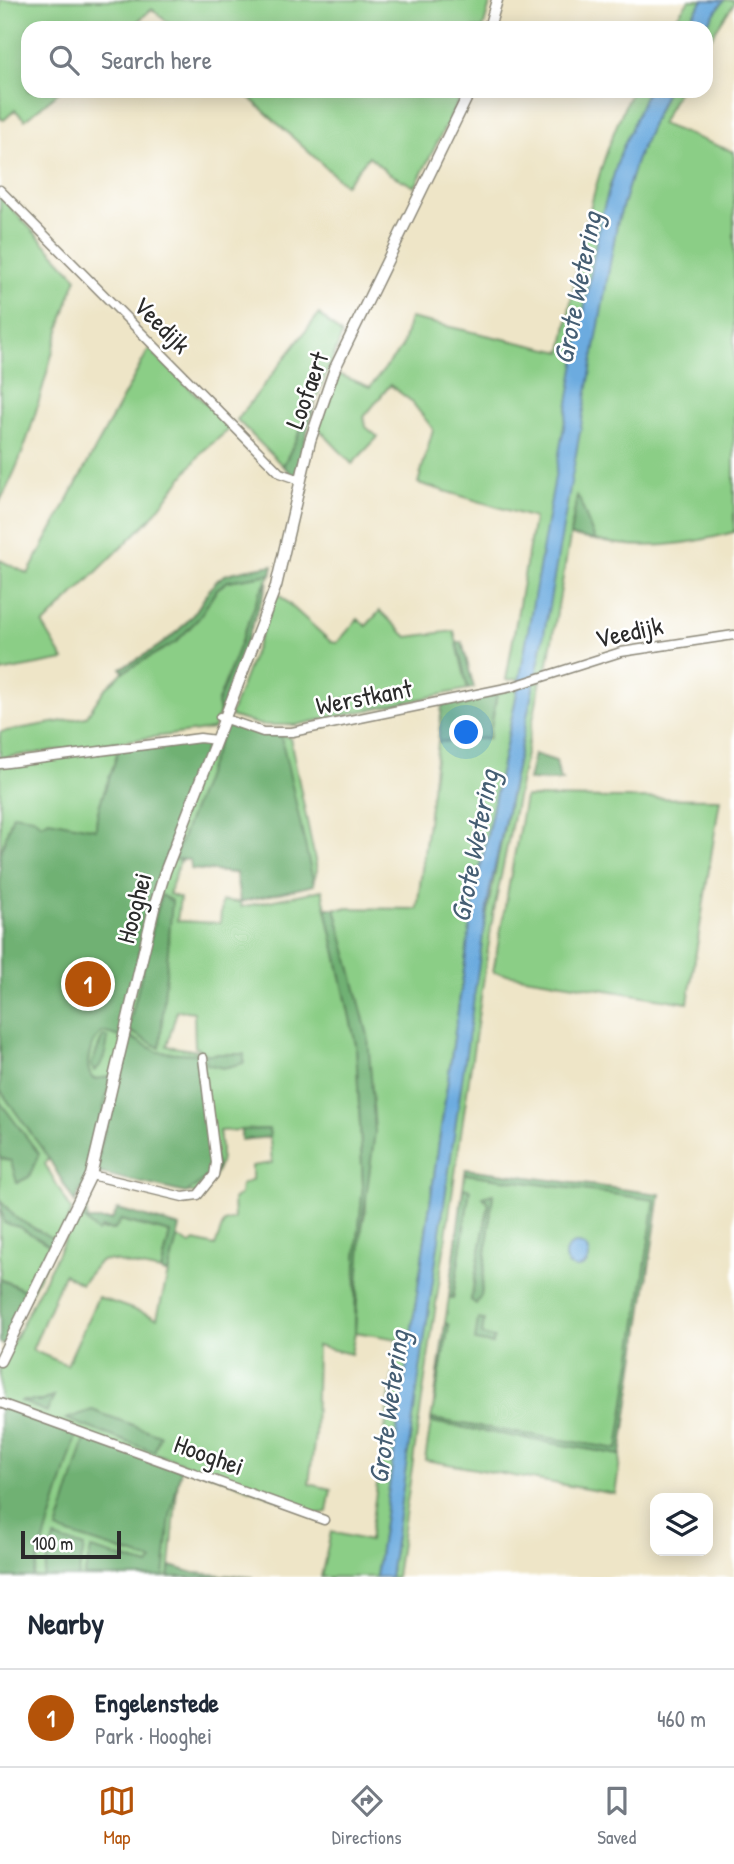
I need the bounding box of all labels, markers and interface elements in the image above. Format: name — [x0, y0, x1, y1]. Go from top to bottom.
search box — [21, 21, 713, 98]
icon: search — [45, 41, 83, 79]
text: Search here — [101, 42, 212, 77]
water label: Grote Wetering — [544, 207, 611, 367]
street label: Veedijk — [126, 288, 199, 361]
street label: Loofaert — [276, 346, 337, 433]
street label: Veedijk — [592, 607, 666, 656]
street label: Werstkant — [313, 670, 416, 723]
your location — [449, 715, 483, 749]
water label: Grote Wetering — [441, 765, 508, 925]
street label: Hooghei — [107, 869, 160, 947]
pin: 1 — [65, 958, 111, 1010]
water label: Grote Wetering — [358, 1327, 418, 1486]
street label: Hooghei — [169, 1426, 249, 1483]
map controls — [650, 1493, 713, 1556]
button: layers — [650, 1493, 713, 1556]
scale bar — [21, 1528, 121, 1560]
text: 100 m — [32, 1530, 73, 1556]
text: Nearby — [28, 1603, 104, 1643]
text: Engelenstede — [95, 1685, 219, 1720]
text: 1 — [47, 1703, 55, 1734]
text: 460 m — [657, 1703, 706, 1734]
text: Park · Hooghei — [95, 1720, 212, 1751]
tab: Map — [98, 1782, 136, 1850]
tab: Directions — [332, 1782, 402, 1850]
tab: Saved — [597, 1782, 636, 1850]

